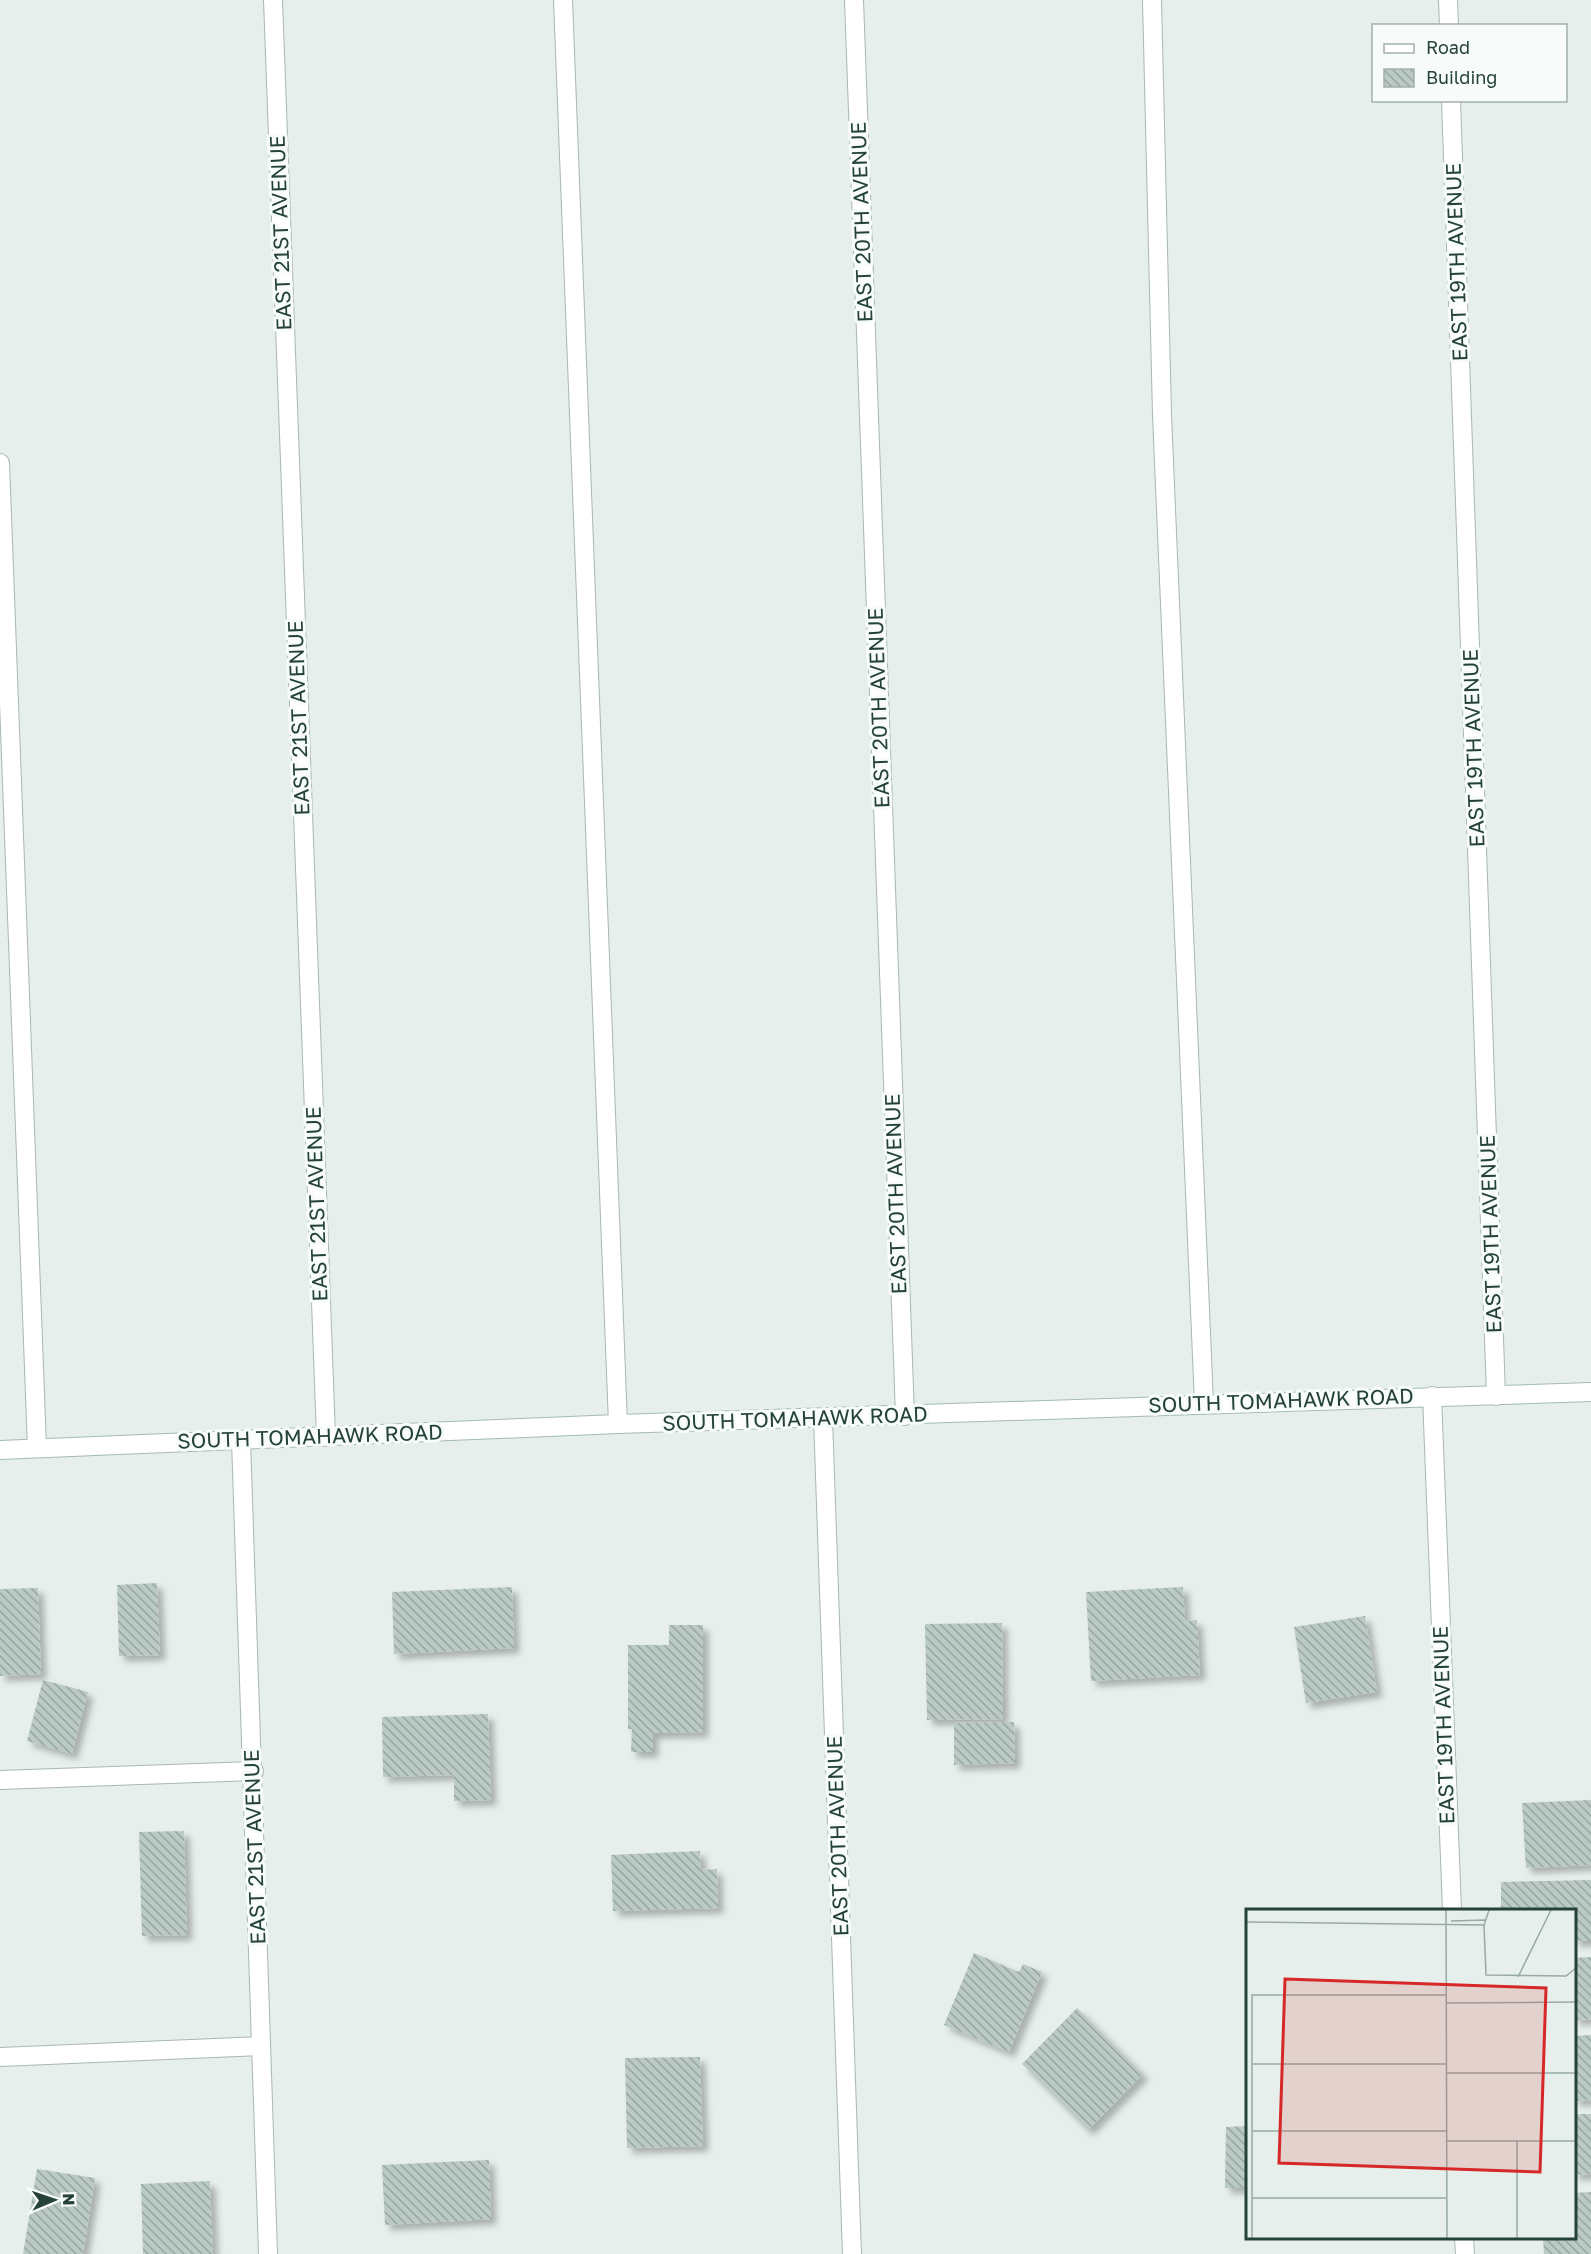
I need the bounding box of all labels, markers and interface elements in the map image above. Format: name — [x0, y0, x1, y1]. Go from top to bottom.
legend — [1372, 24, 1567, 102]
text: Road — [1426, 36, 1470, 58]
text: Building — [1426, 66, 1497, 88]
street label: EAST 20TH AVENUE — [845, 121, 877, 323]
street label: EAST 21ST AVENUE — [264, 135, 296, 331]
street label: EAST 19TH AVENUE — [1440, 162, 1472, 362]
street label: EAST 20TH AVENUE — [862, 607, 894, 809]
street label: EAST 21ST AVENUE — [282, 620, 314, 816]
street label: EAST 19TH AVENUE — [1457, 648, 1489, 848]
street label: EAST 20TH AVENUE — [879, 1093, 911, 1295]
street label: EAST 21ST AVENUE — [300, 1106, 332, 1302]
street label: EAST 19TH AVENUE — [1474, 1134, 1506, 1334]
street label: SOUTH TOMAHAWK ROAD — [1148, 1382, 1414, 1418]
street label: SOUTH TOMAHAWK ROAD — [662, 1400, 928, 1436]
street label: SOUTH TOMAHAWK ROAD — [177, 1418, 443, 1454]
street label: EAST 19TH AVENUE — [1427, 1625, 1459, 1825]
street label: EAST 20TH AVENUE — [821, 1735, 853, 1937]
street label: EAST 21ST AVENUE — [238, 1749, 270, 1945]
inset map — [1246, 1909, 1576, 2239]
north arrow — [24, 2170, 84, 2230]
text: N — [59, 2193, 79, 2206]

